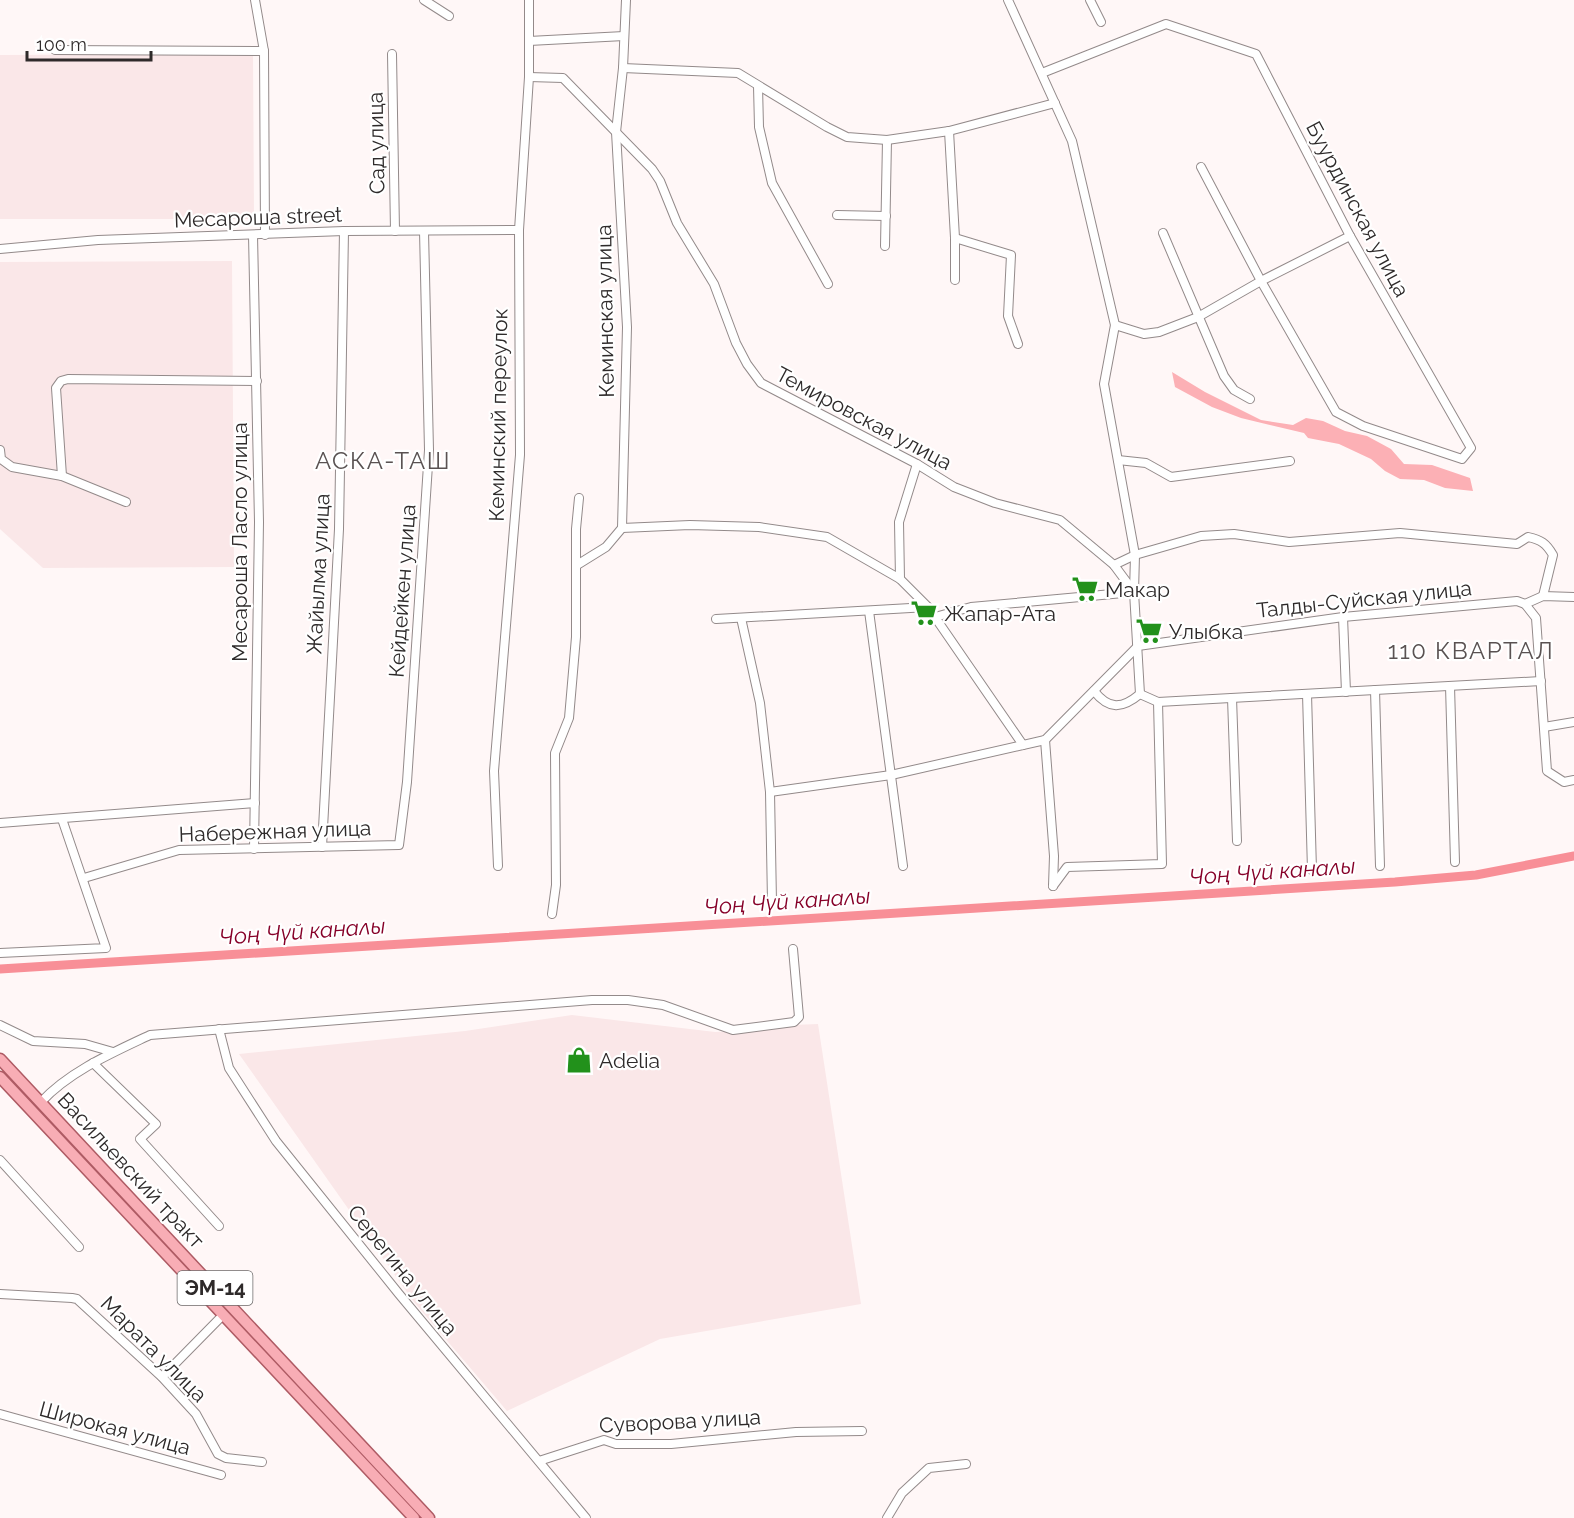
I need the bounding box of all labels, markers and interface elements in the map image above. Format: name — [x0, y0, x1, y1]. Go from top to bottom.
scale bar — [27, 24, 152, 62]
text: 100 m — [36, 34, 87, 55]
street label: Сад улица — [363, 92, 389, 194]
street label: Буурдинская улица — [1301, 117, 1415, 301]
street label: Месароша street — [173, 202, 343, 232]
street label: Кеминская улица — [591, 224, 619, 398]
street label: Кеминский переулок — [484, 308, 512, 522]
street label: Темировская улица — [772, 361, 956, 475]
street label: Месароша Ласло улица — [227, 422, 252, 662]
district label: АСКА-ТАШ — [315, 446, 451, 475]
street label: Жайылма улица — [301, 493, 335, 655]
street label: Кейдейкен улица — [383, 504, 421, 678]
supermarket icon: Макар — [1070, 574, 1100, 604]
street label: Талды-Суйская улица — [1255, 575, 1473, 623]
place label: Макар — [1105, 577, 1170, 602]
supermarket icon: Жапар-Ата — [909, 598, 939, 628]
place label: Жапар-Ата — [944, 601, 1056, 626]
supermarket icon: Улыбка — [1134, 616, 1164, 646]
place label: Улыбка — [1169, 619, 1243, 644]
district label: 110 КВАРТАЛ — [1388, 636, 1554, 665]
street label: Набережная улица — [178, 815, 372, 847]
water label: Чоң Чүй каналы — [1188, 852, 1356, 890]
water label: Чоң Чүй каналы — [703, 882, 871, 920]
water label: Чоң Чүй каналы — [218, 912, 386, 950]
shop icon: Adelia — [564, 1045, 594, 1075]
place label: Adelia — [599, 1048, 660, 1073]
street label: Васильевский тракт — [53, 1087, 209, 1253]
street label: Серегина улица — [343, 1200, 463, 1340]
road number: ЭМ-14 — [178, 1271, 252, 1305]
street label: Марата улица — [96, 1291, 212, 1407]
street label: Широкая улица — [37, 1396, 193, 1460]
street label: Суворова улица — [599, 1404, 761, 1438]

